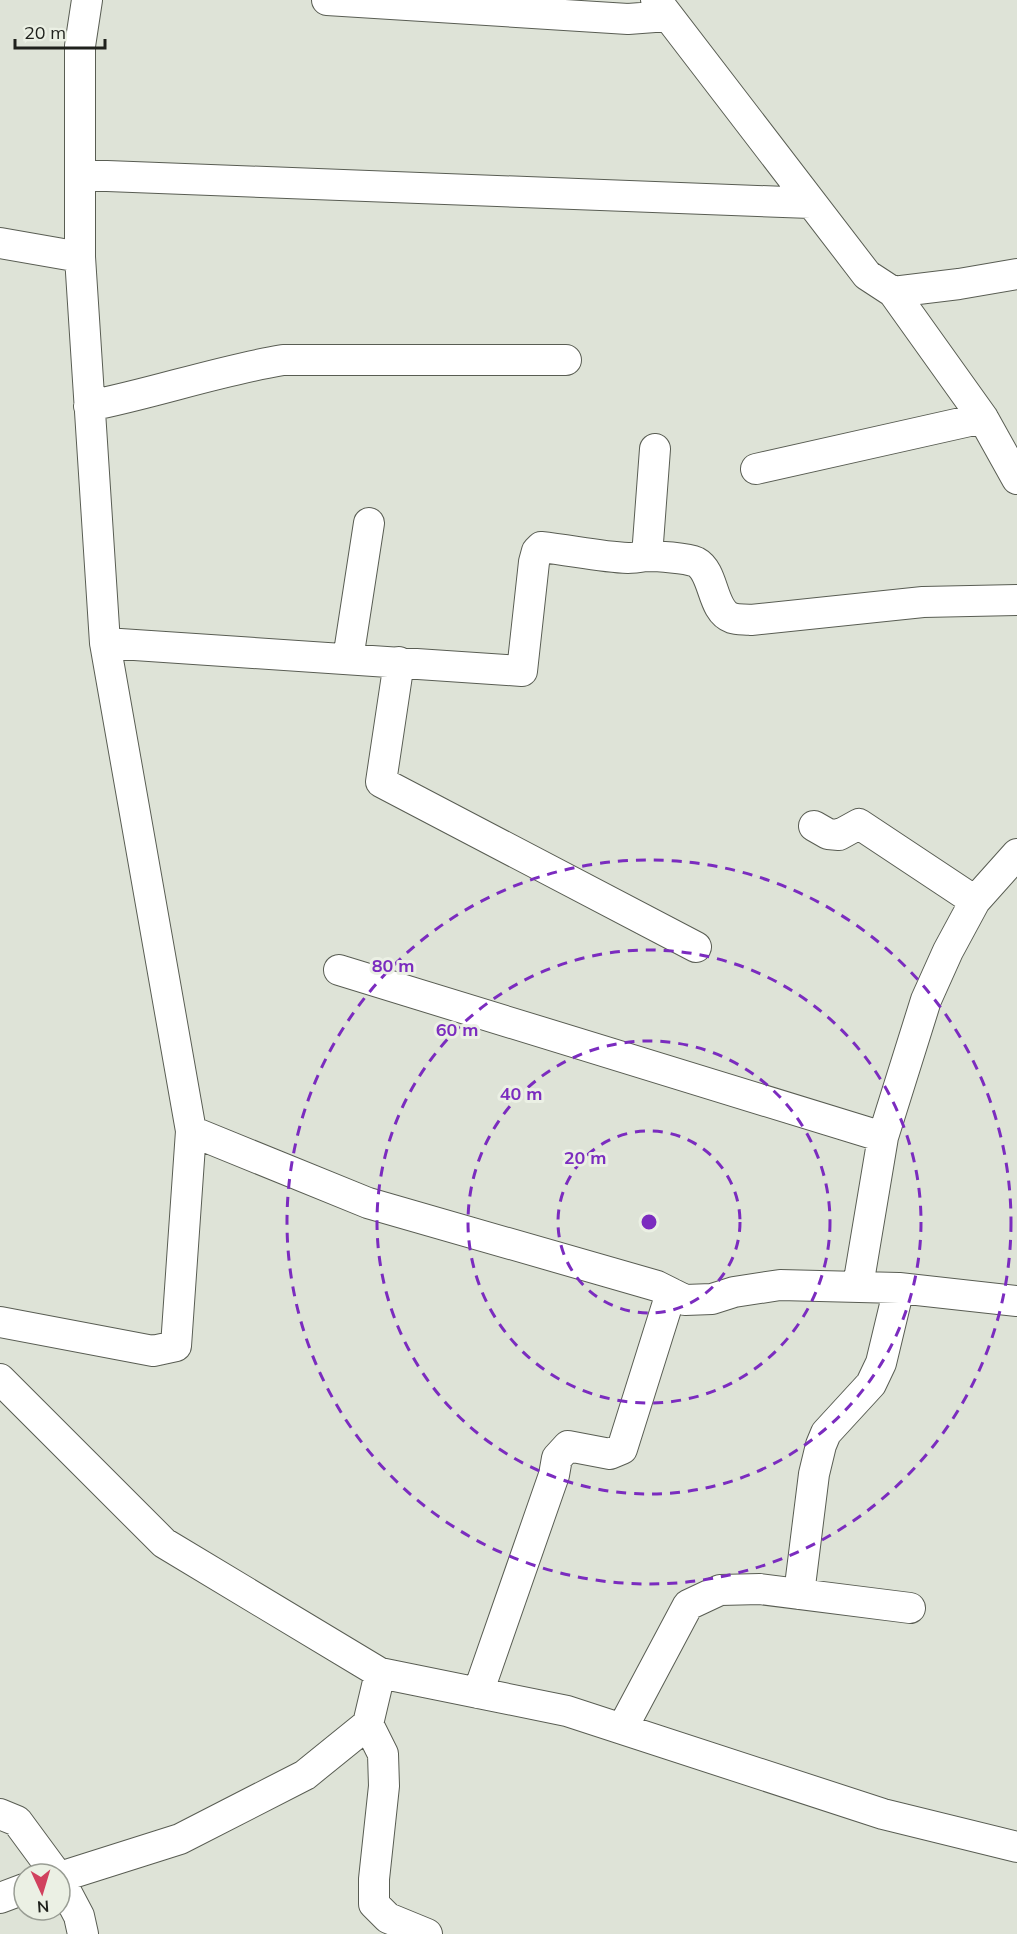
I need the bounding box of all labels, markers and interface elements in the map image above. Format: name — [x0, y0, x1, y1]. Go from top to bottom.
scale bar — [15, 12, 105, 50]
text: 20 m — [24, 21, 66, 44]
text: 80 m — [372, 954, 414, 977]
text: 60 m — [436, 1018, 478, 1041]
text: 40 m — [500, 1082, 542, 1105]
text: 20 m — [564, 1146, 606, 1169]
centre of rings — [639, 1212, 659, 1232]
north arrow — [12, 1862, 72, 1922]
text: N — [36, 1897, 50, 1917]

